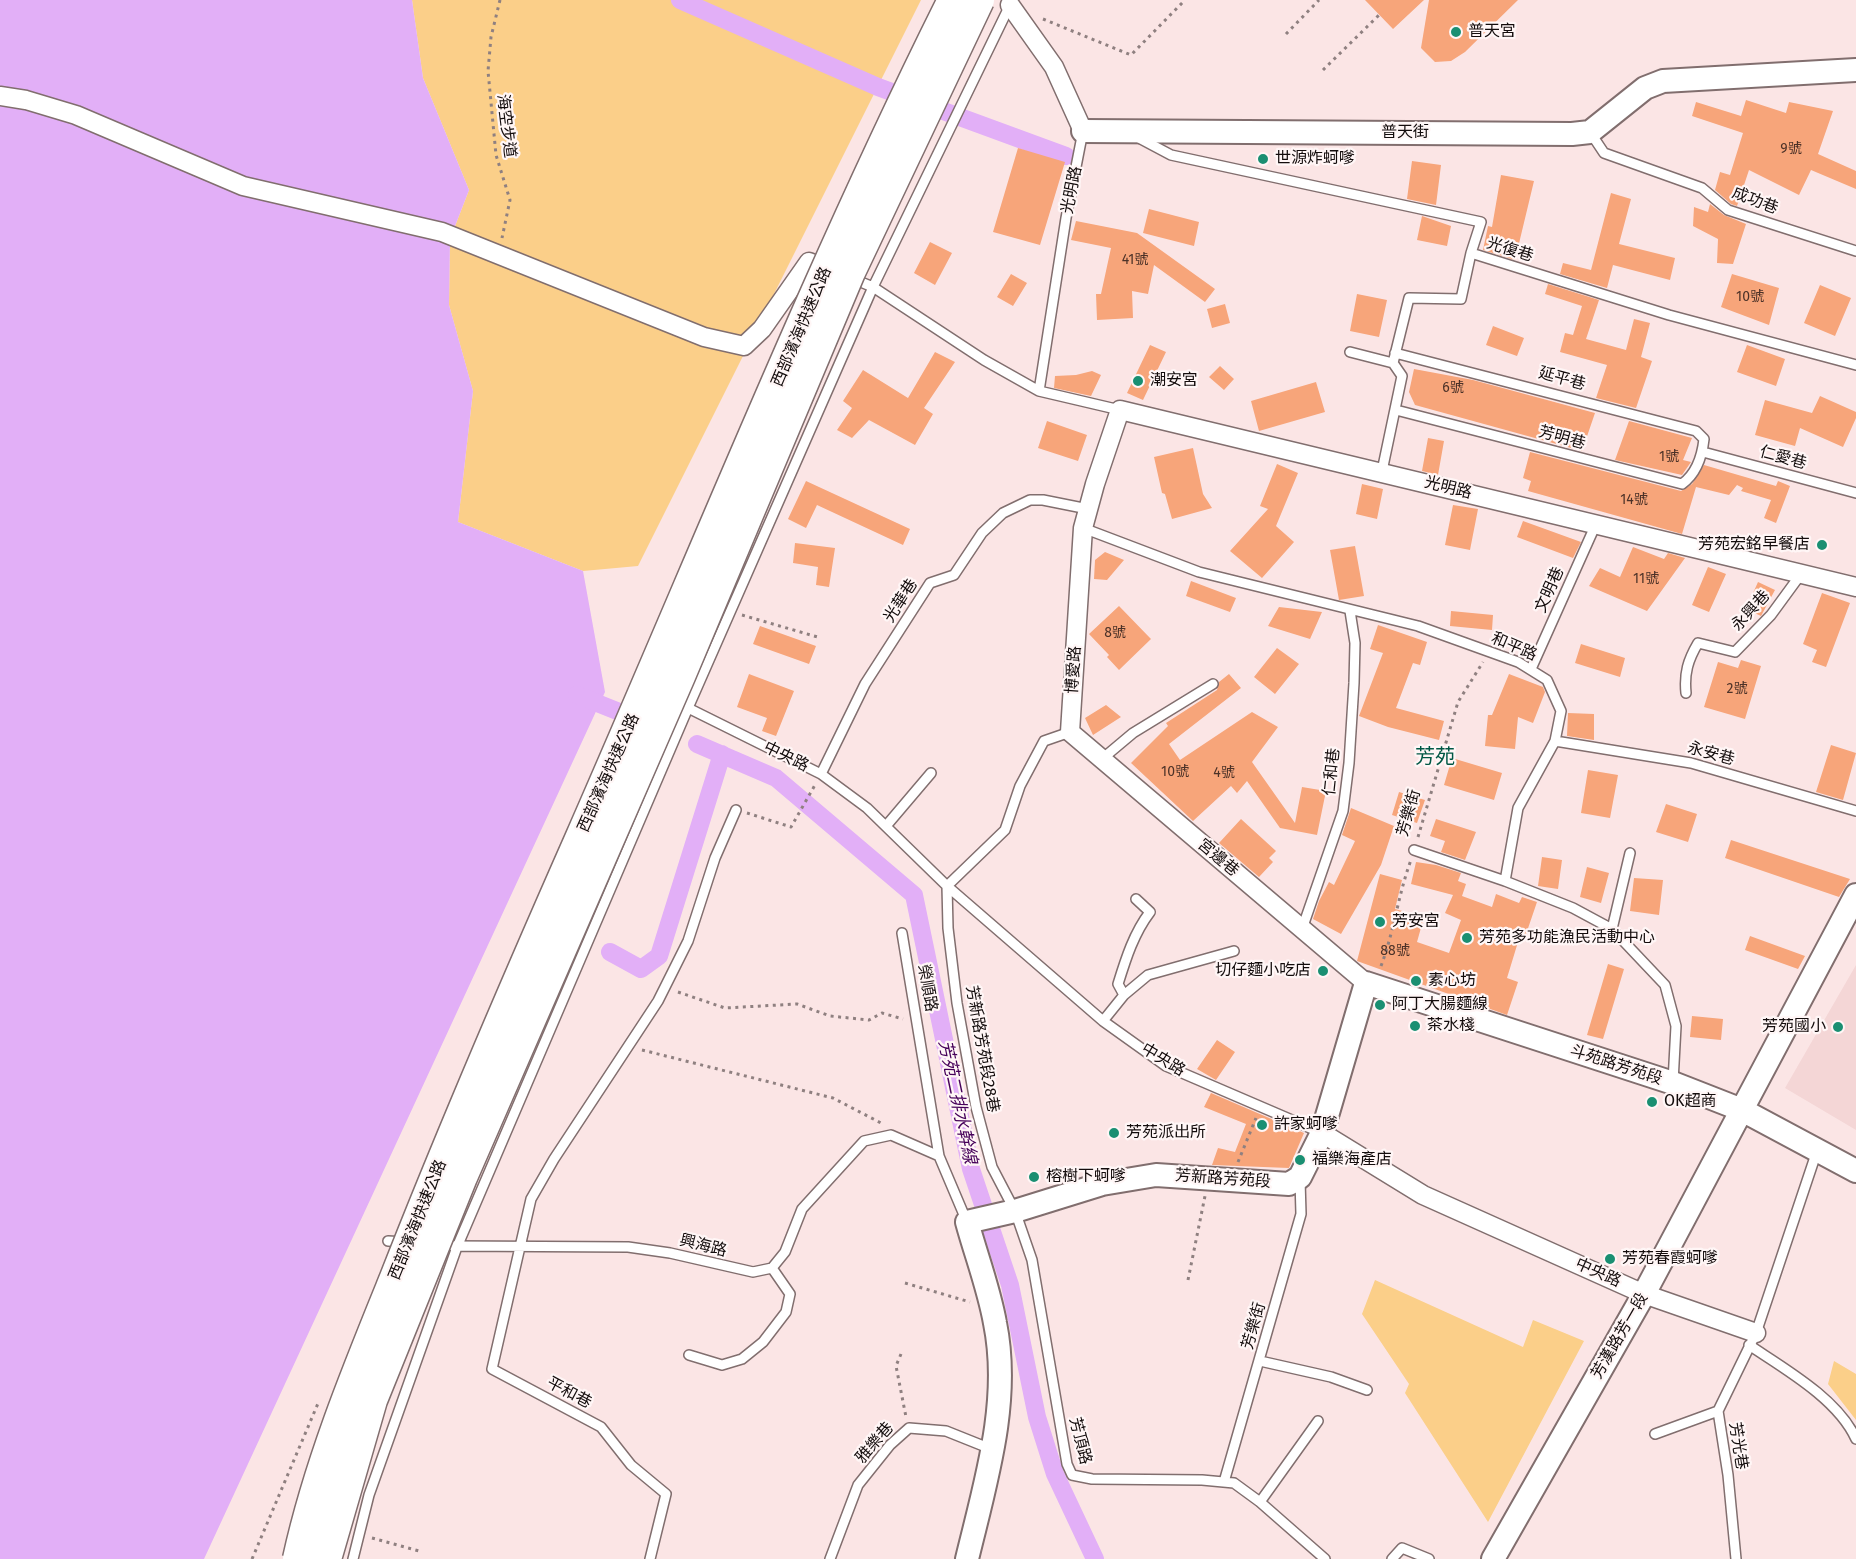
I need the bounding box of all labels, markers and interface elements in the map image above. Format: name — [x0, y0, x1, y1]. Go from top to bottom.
place label: 普天宮 — [1468, 22, 1516, 42]
marker: 普天宮 — [1449, 25, 1463, 39]
street label: 海空步道 — [493, 93, 519, 159]
street label: 普天街 — [1381, 123, 1429, 143]
house number: 9號 — [1780, 141, 1802, 157]
place label: 世源炸蚵嗲 — [1275, 149, 1355, 169]
marker: 世源炸蚵嗲 — [1256, 152, 1270, 166]
street label: 光明路 — [1058, 165, 1086, 215]
street label: 成功巷 — [1729, 183, 1781, 219]
street label: 光復巷 — [1484, 234, 1536, 266]
house number: 41號 — [1122, 252, 1148, 268]
street label: 西部濱海快速公路 — [768, 264, 836, 390]
house number: 10號 — [1736, 289, 1764, 305]
street label: 延平巷 — [1536, 364, 1588, 394]
place label: 潮安宮 — [1150, 371, 1198, 391]
marker: 潮安宮 — [1131, 374, 1145, 388]
house number: 6號 — [1442, 380, 1464, 396]
street label: 芳明巷 — [1536, 423, 1588, 453]
street label: 仁愛巷 — [1757, 443, 1809, 473]
house number: 1號 — [1659, 449, 1679, 465]
street label: 光明路 — [1422, 473, 1474, 503]
house number: 14號 — [1620, 492, 1648, 508]
place label: 芳苑宏銘早餐店 — [1698, 535, 1810, 555]
marker: 芳苑宏銘早餐店 — [1815, 538, 1829, 552]
street label: 文明巷 — [1531, 564, 1569, 616]
house number: 11號 — [1633, 571, 1659, 587]
street label: 光華巷 — [880, 576, 922, 626]
street label: 永興巷 — [1728, 587, 1774, 635]
house number: 8號 — [1104, 625, 1126, 641]
street label: 和平路 — [1488, 629, 1540, 665]
street label: 博愛路 — [1063, 645, 1085, 695]
house number: 2號 — [1727, 681, 1747, 697]
street label: 西部濱海快速公路 — [574, 711, 644, 835]
street label: 中央路 — [760, 738, 812, 776]
street label: 永安巷 — [1685, 739, 1737, 769]
district label: 芳苑 — [1415, 745, 1455, 769]
street label: 仁和巷 — [1320, 747, 1344, 797]
house number: 10號 — [1161, 764, 1189, 780]
house number: 4號 — [1213, 765, 1235, 781]
street label: 芳樂街 — [1393, 787, 1425, 839]
street label: 宮邊巷 — [1193, 835, 1243, 881]
place label: 芳安宮 — [1392, 912, 1440, 932]
marker: 芳安宮 — [1373, 915, 1387, 929]
place label: 芳苑多功能漁民活動中心 — [1479, 928, 1655, 948]
marker: 芳苑多功能漁民活動中心 — [1460, 931, 1474, 945]
house number: 88號 — [1380, 943, 1410, 959]
place label: 切仔麵小吃店 — [1215, 961, 1311, 981]
street label: 榮順路 — [913, 963, 941, 1013]
marker: 切仔麵小吃店 — [1316, 964, 1330, 978]
place label: 素心坊 — [1428, 971, 1476, 991]
marker: 素心坊 — [1409, 974, 1423, 988]
street label: 芳新路芳苑段28巷 — [961, 984, 1003, 1114]
place label: 阿丁大腸麵線 — [1392, 995, 1488, 1015]
marker: 阿丁大腸麵線 — [1373, 998, 1387, 1012]
place label: 茶水棧 — [1427, 1016, 1475, 1036]
place label: 芳苑國小 — [1762, 1017, 1826, 1037]
marker: 茶水棧 — [1408, 1019, 1422, 1033]
marker: 芳苑國小 — [1831, 1020, 1845, 1034]
water label: 芳苑二排水幹線 — [933, 1038, 981, 1166]
street label: 中央路 — [1137, 1039, 1189, 1081]
street label: 斗苑路芳苑段 — [1567, 1041, 1665, 1089]
place label: OK超商 — [1664, 1092, 1716, 1112]
marker: OK超商 — [1645, 1095, 1659, 1109]
place label: 許家蚵嗲 — [1274, 1115, 1338, 1135]
marker: 許家蚵嗲 — [1255, 1118, 1269, 1132]
place label: 芳苑派出所 — [1126, 1123, 1206, 1143]
marker: 芳苑派出所 — [1107, 1126, 1121, 1140]
place label: 福樂海產店 — [1312, 1150, 1392, 1170]
marker: 福樂海產店 — [1293, 1153, 1307, 1167]
street label: 西部濱海快速公路 — [385, 1157, 451, 1283]
street label: 芳新路芳苑段 — [1174, 1166, 1272, 1192]
place label: 榕樹下蚵嗲 — [1046, 1167, 1126, 1187]
marker: 榕樹下蚵嗲 — [1027, 1170, 1041, 1184]
street label: 興海路 — [677, 1231, 729, 1261]
place label: 芳苑春霞蚵嗲 — [1622, 1249, 1718, 1269]
marker: 芳苑春霞蚵嗲 — [1603, 1252, 1617, 1266]
street label: 中央路 — [1572, 1254, 1624, 1292]
street label: 芳漢路芳一段 — [1588, 1290, 1652, 1382]
street label: 芳樂街 — [1238, 1300, 1270, 1352]
street label: 平和巷 — [543, 1373, 595, 1413]
street label: 芳頂路 — [1065, 1415, 1095, 1467]
street label: 雅樂巷 — [852, 1419, 898, 1467]
street label: 芳光巷 — [1725, 1421, 1751, 1471]

